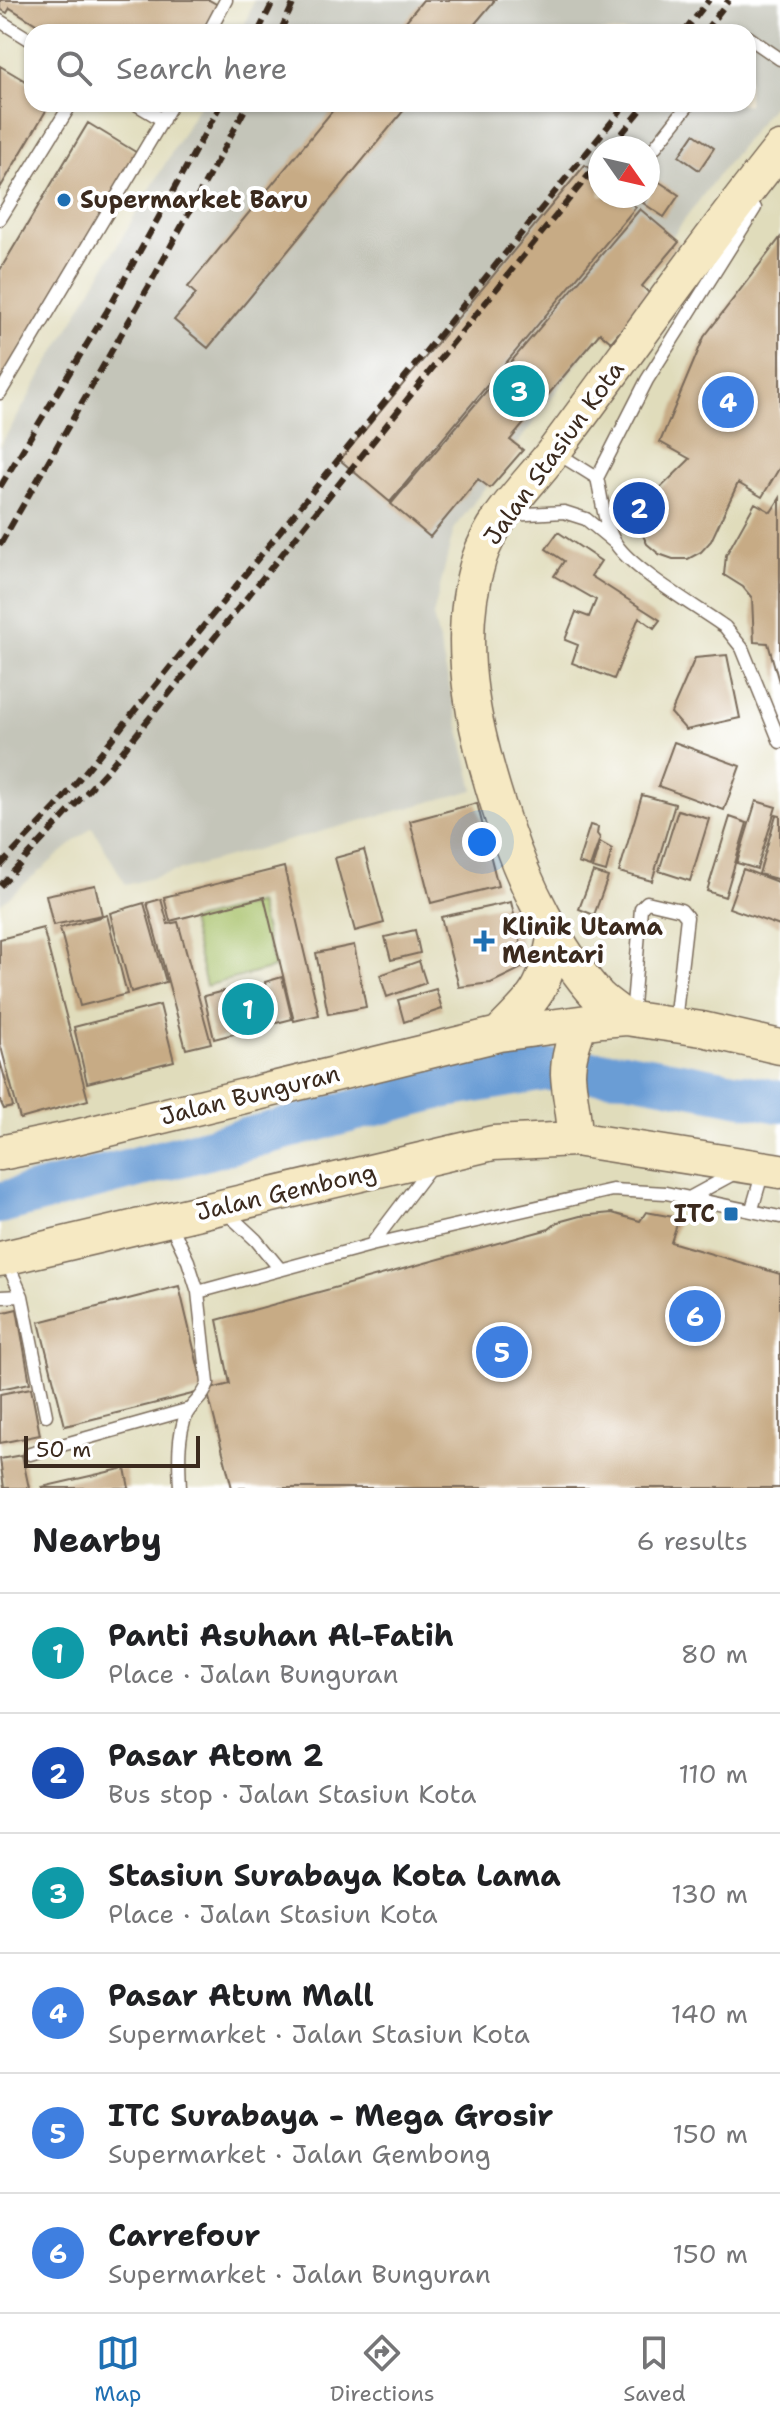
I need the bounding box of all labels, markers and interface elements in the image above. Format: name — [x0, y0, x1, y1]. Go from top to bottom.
search box — [24, 24, 756, 112]
icon: search — [52, 46, 96, 90]
text: Search here — [116, 48, 287, 89]
north arrow — [588, 136, 660, 208]
place label: Supermarket Baru — [80, 184, 308, 216]
marker: Supermarket Baru — [55, 191, 73, 209]
street label: Jalan Stasiun Kota — [476, 355, 632, 551]
pin: 3 — [493, 361, 545, 421]
pin: 4 — [702, 372, 754, 432]
pin: 2 — [613, 478, 665, 538]
your location — [462, 822, 502, 862]
place label: Klinik Utama Mentari — [502, 911, 664, 971]
marker: Klinik Utama Mentari — [473, 930, 495, 952]
pin: 1 — [222, 979, 274, 1039]
street label: Jalan Bunguran — [157, 1057, 343, 1133]
street label: Jalan Gembong — [193, 1156, 379, 1228]
place label: ITC — [673, 1198, 715, 1230]
marker: ITC — [722, 1205, 740, 1223]
pin: 6 — [669, 1286, 721, 1346]
pin: 5 — [476, 1322, 528, 1382]
scale bar — [24, 1432, 200, 1468]
text: 50 m — [36, 1435, 91, 1464]
text: Nearby — [32, 1517, 162, 1563]
text: 6 results — [636, 1523, 748, 1558]
text: Panti Asuhan Al-Fatih — [108, 1615, 454, 1656]
text: 1 — [52, 1636, 64, 1671]
text: 80 m — [681, 1636, 748, 1671]
text: Place · Jalan Bunguran — [108, 1656, 398, 1691]
text: Pasar Atom 2 — [108, 1735, 323, 1776]
text: 2 — [49, 1756, 67, 1791]
text: 110 m — [678, 1756, 748, 1791]
text: Bus stop · Jalan Stasiun Kota — [108, 1776, 476, 1811]
text: Stasiun Surabaya Kota Lama — [108, 1855, 561, 1896]
text: 3 — [49, 1876, 67, 1911]
text: 130 m — [671, 1876, 748, 1911]
text: Place · Jalan Stasiun Kota — [108, 1896, 438, 1931]
text: Pasar Atum Mall — [108, 1975, 374, 2016]
text: 4 — [49, 1996, 67, 2031]
text: 140 m — [671, 1996, 748, 2031]
text: Supermarket · Jalan Stasiun Kota — [108, 2016, 530, 2051]
text: ITC Surabaya - Mega Grosir — [108, 2095, 553, 2136]
text: 5 — [50, 2116, 66, 2151]
text: 150 m — [672, 2116, 748, 2151]
text: Supermarket · Jalan Gembong — [108, 2136, 491, 2171]
text: Carrefour — [108, 2215, 260, 2256]
text: 6 — [49, 2236, 67, 2271]
text: 150 m — [672, 2236, 748, 2271]
text: Supermarket · Jalan Bunguran — [108, 2256, 491, 2291]
tab: Map — [94, 2331, 141, 2408]
tab: Directions — [330, 2331, 435, 2408]
tab: Saved — [623, 2331, 686, 2408]

